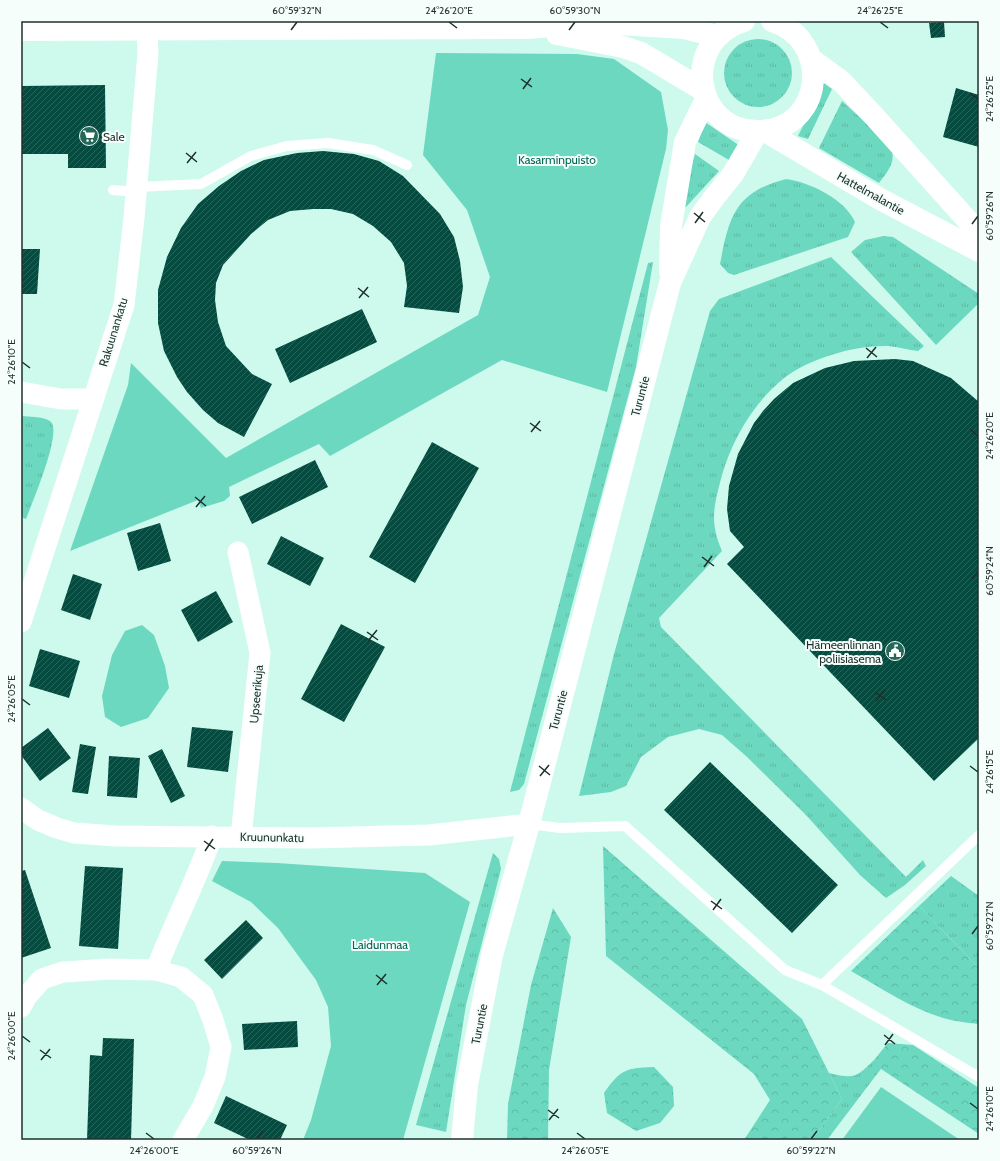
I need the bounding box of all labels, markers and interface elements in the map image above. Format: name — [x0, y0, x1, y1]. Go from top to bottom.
text: 60°59'32"N — [272, 4, 322, 17]
text: 24°26'20"E — [425, 4, 473, 17]
text: 60°59'30"N — [549, 4, 601, 17]
text: 24°26'25"E — [857, 4, 903, 17]
text: 24°26'25"E — [983, 76, 996, 122]
supermarket icon: Sale — [78, 125, 100, 147]
place label: Sale — [103, 129, 125, 144]
park label: Kasarminpuisto — [518, 152, 596, 167]
street label: Hattelmalantie — [834, 168, 908, 218]
text: 60°59'26"N — [983, 191, 996, 241]
street label: Rakuunankatu — [95, 296, 131, 368]
text: 24°26'10"E — [5, 339, 18, 385]
street label: Turuntie — [627, 374, 653, 418]
text: 24°26'20"E — [983, 412, 996, 460]
text: 60°59'24"N — [983, 546, 996, 596]
place label: Hämeenlinnan poliisiasema — [806, 637, 881, 666]
public building icon: Hämeenlinnan poliisiasema — [884, 640, 906, 662]
street label: Upseerikuja — [246, 664, 266, 724]
text: 24°26'05"E — [5, 675, 18, 723]
street label: Turuntie — [545, 688, 571, 732]
text: 24°26'15"E — [983, 750, 996, 794]
street label: Kruununkatu — [240, 829, 304, 845]
text: 60°59'22"N — [983, 901, 996, 951]
park label: Laidunmaa — [352, 937, 408, 952]
street label: Turuntie — [468, 1002, 490, 1046]
text: 24°26'00"E — [5, 1011, 18, 1061]
text: 24°26'10"E — [983, 1086, 996, 1132]
text: 24°26'00"E — [129, 1144, 179, 1157]
text: 60°59'26"N — [232, 1144, 282, 1157]
text: 24°26'05"E — [561, 1144, 609, 1157]
text: 60°59'22"N — [786, 1144, 836, 1157]

